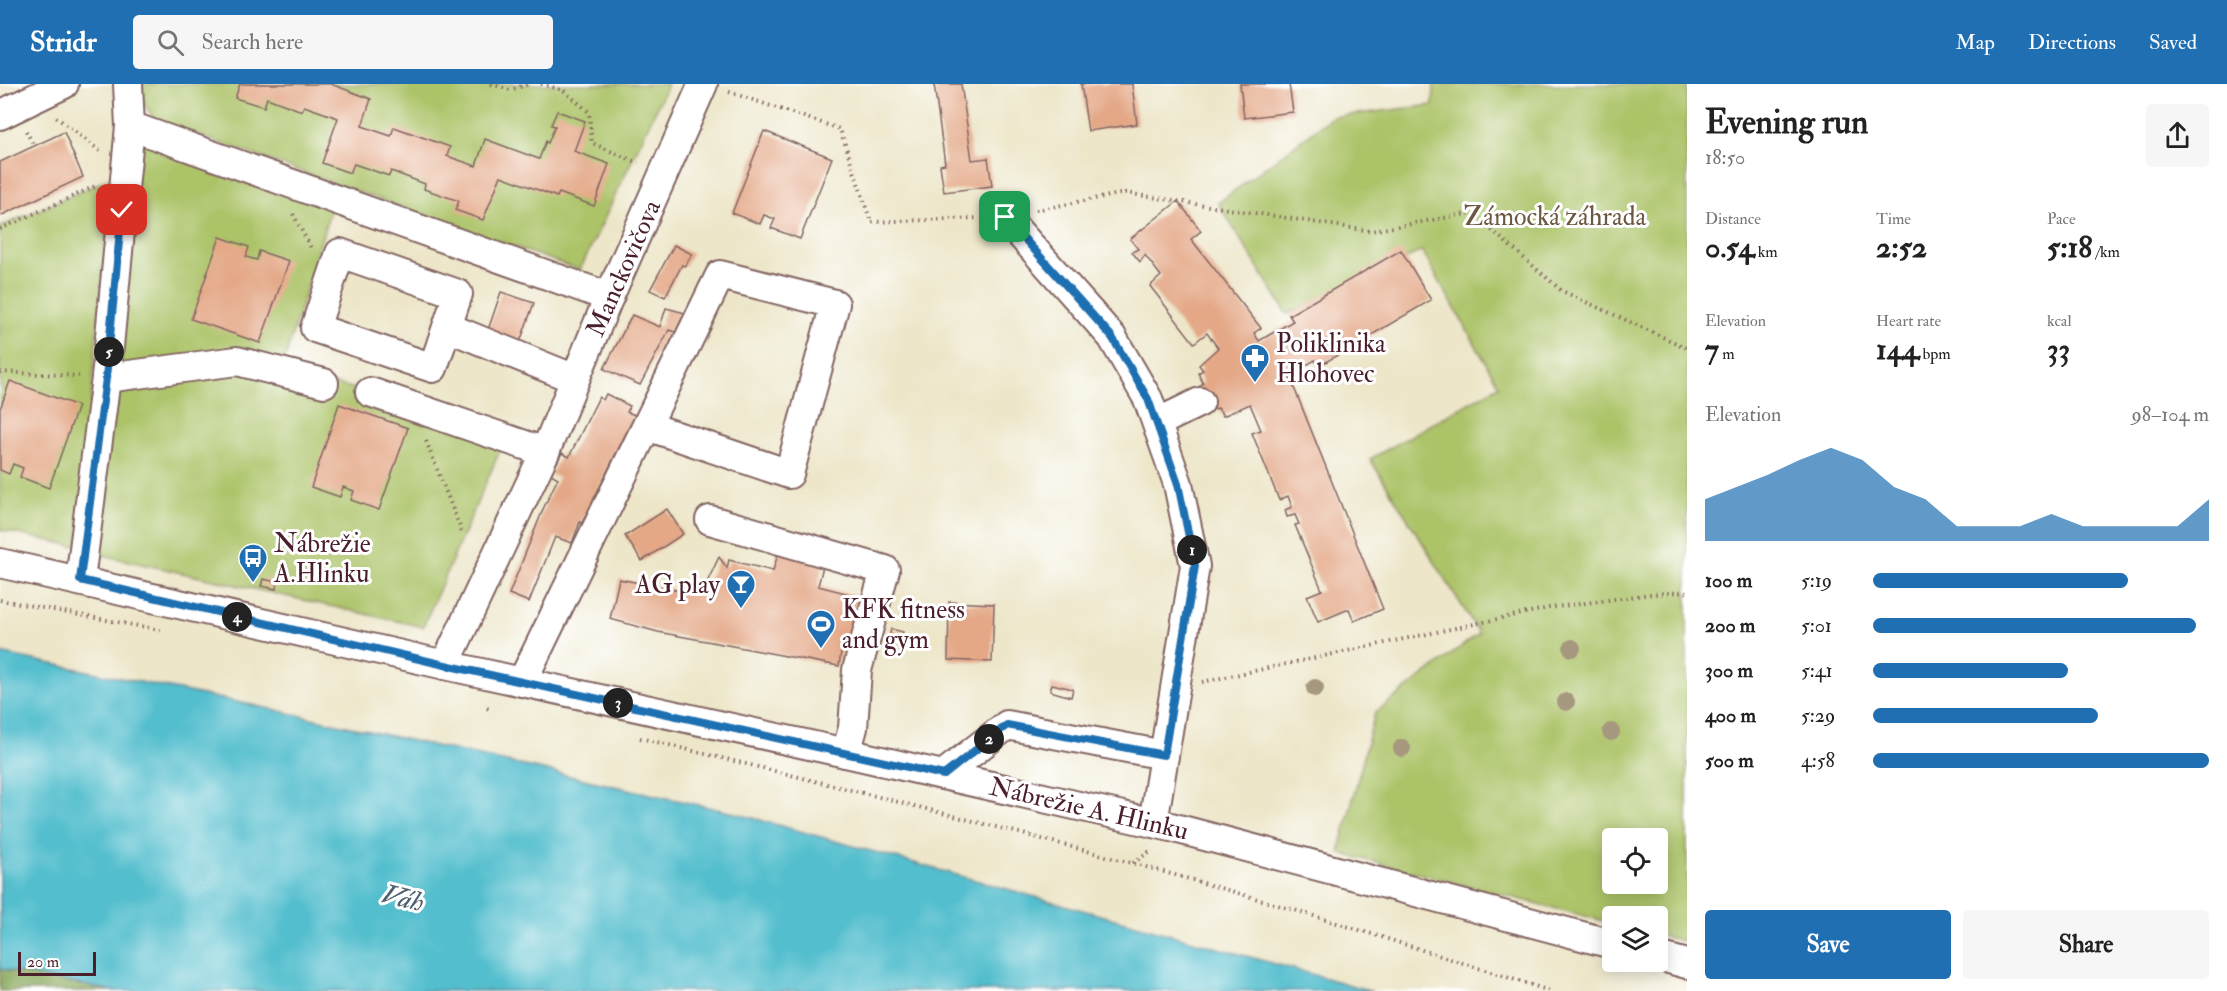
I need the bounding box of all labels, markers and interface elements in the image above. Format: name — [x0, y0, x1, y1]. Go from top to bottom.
search box — [133, 15, 553, 69]
text: Stridr — [30, 25, 97, 60]
icon: search — [154, 26, 187, 59]
text: Search here — [202, 28, 303, 56]
text: Map — [1955, 29, 1995, 56]
text: Directions — [2028, 29, 2116, 56]
text: Saved — [2149, 29, 2197, 56]
text: Evening run — [1705, 102, 1868, 143]
button: share — [2146, 104, 2209, 167]
text: 18:50 — [1705, 145, 1745, 170]
pin — [96, 184, 147, 235]
pin — [979, 191, 1030, 242]
icon: check — [105, 193, 138, 226]
street label: Manckovičova — [580, 195, 668, 342]
icon: arrive — [988, 200, 1021, 233]
park label: Zámocká záhrada — [1464, 201, 1647, 233]
text: Distance — [1705, 209, 1761, 229]
text: Time — [1876, 209, 1911, 229]
text: Pace — [2047, 209, 2076, 229]
text: 0.54 — [1705, 229, 1754, 266]
text: 2:52 — [1876, 229, 1927, 266]
text: 5:18 — [2047, 229, 2092, 266]
text: km — [1754, 242, 1778, 262]
text: /km — [2092, 242, 2120, 262]
text: Elevation — [1705, 311, 1766, 331]
text: Heart rate — [1876, 311, 1941, 331]
text: kcal — [2047, 311, 2072, 331]
place label: Poliklinika Hlohovec — [1276, 328, 1386, 390]
text: 7 — [1705, 331, 1719, 368]
text: 144 — [1876, 331, 1919, 368]
text: 33 — [2047, 331, 2070, 368]
pin: 5 — [94, 337, 124, 367]
text: 5 — [105, 342, 113, 362]
pharmacy icon: Poliklinika Hlohovec — [1239, 342, 1271, 384]
text: m — [1719, 344, 1735, 364]
text: bpm — [1919, 344, 1951, 364]
text: Elevation — [1705, 402, 1781, 427]
text: 98–104 m — [2132, 402, 2209, 427]
place label: Nábrežie A.Hlinku — [273, 528, 371, 590]
pin: 1 — [1177, 535, 1207, 565]
text: 1 — [1189, 540, 1195, 560]
bus stop icon: Nábrežie A.Hlinku — [237, 542, 269, 584]
bar icon: AG play — [725, 568, 757, 610]
text: 100 m — [1705, 568, 1752, 593]
text: 5:19 — [1801, 568, 1832, 593]
place label: AG play — [634, 569, 721, 602]
place label: KFK fitness and gym — [842, 594, 965, 656]
pin: 4 — [222, 602, 252, 632]
text: 4 — [233, 607, 241, 627]
sports icon: KFK fitness and gym — [805, 608, 837, 650]
text: 200 m — [1705, 613, 1755, 638]
text: 5:01 — [1801, 613, 1832, 638]
text: 300 m — [1705, 658, 1753, 683]
text: 5:41 — [1801, 658, 1833, 683]
pin: 3 — [603, 688, 633, 718]
text: 3 — [615, 693, 621, 713]
text: 400 m — [1705, 703, 1756, 728]
text: 5:29 — [1801, 703, 1835, 728]
pin: 2 — [974, 724, 1004, 754]
text: 2 — [985, 729, 993, 749]
text: 500 m — [1705, 748, 1754, 773]
text: 4:58 — [1801, 748, 1835, 773]
street label: Nábrežie A. Hlinku — [986, 771, 1191, 847]
map controls — [1602, 828, 1668, 972]
button: locate — [1602, 828, 1668, 894]
water label: Váh — [379, 878, 427, 919]
button: layers — [1602, 906, 1668, 972]
button: Save — [1705, 910, 1951, 979]
button: Share — [1963, 910, 2209, 979]
scale bar — [18, 949, 96, 976]
text: 20 m — [27, 952, 59, 972]

